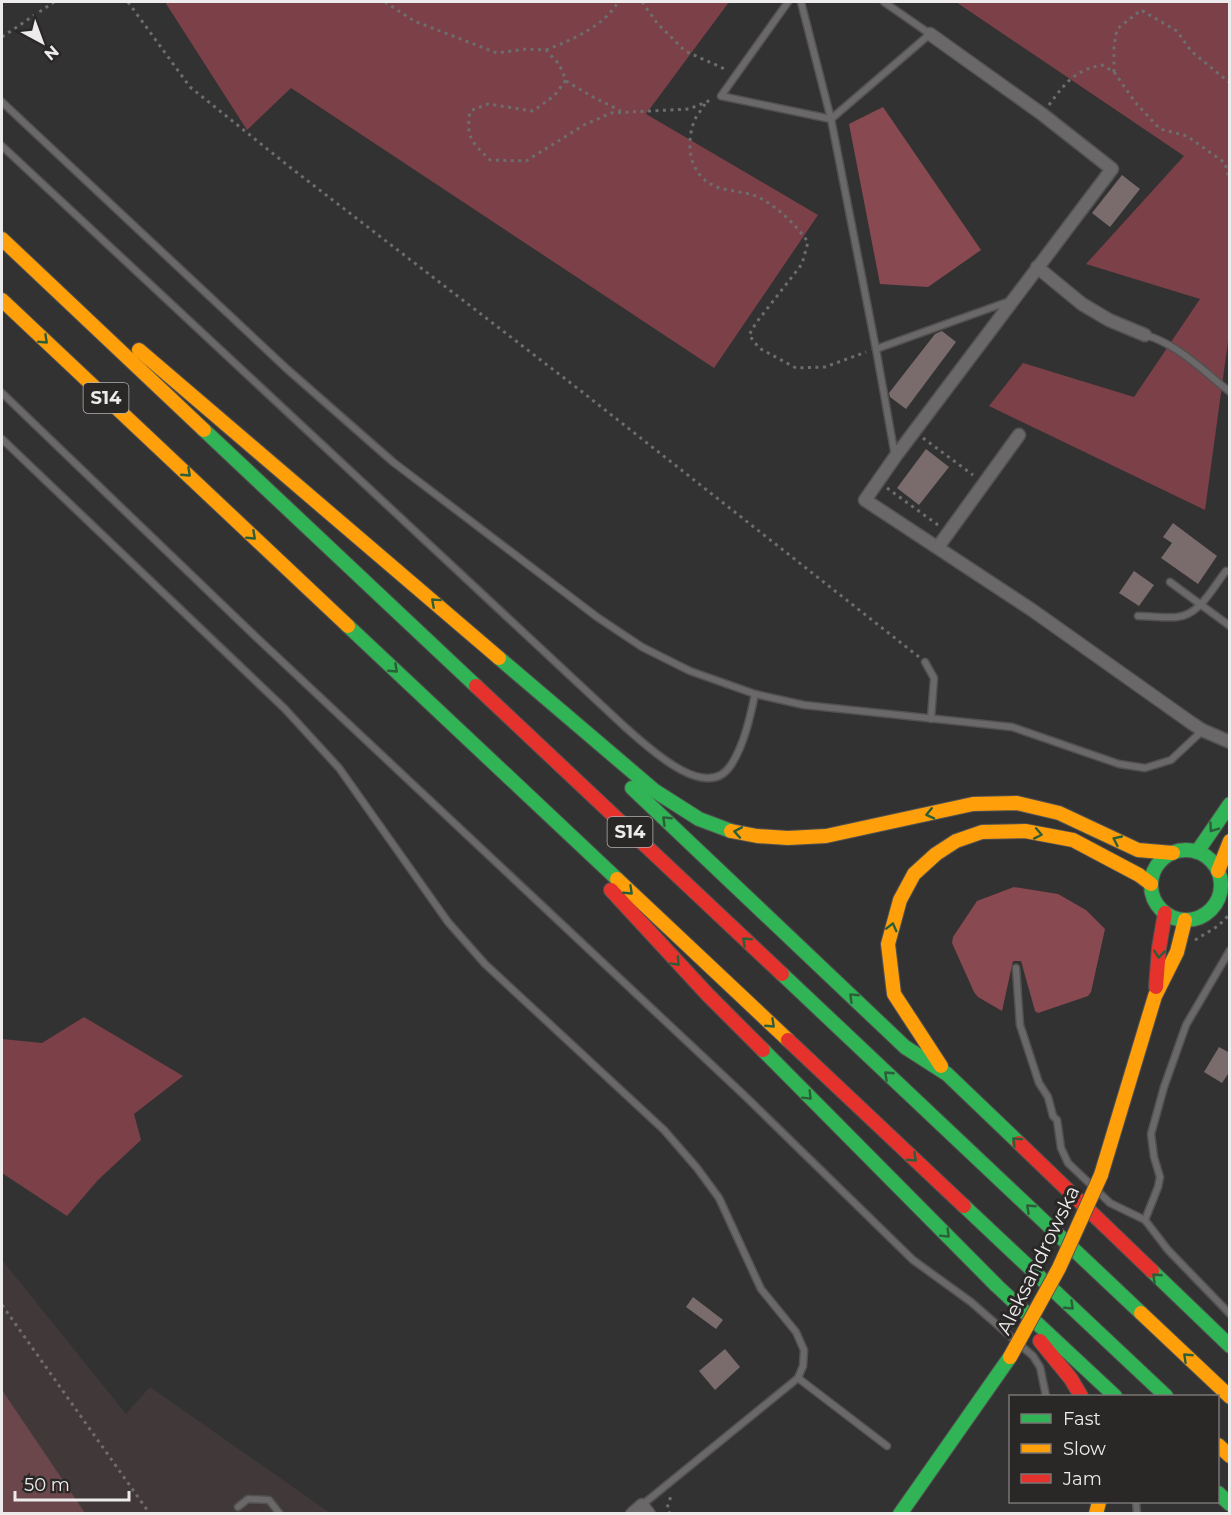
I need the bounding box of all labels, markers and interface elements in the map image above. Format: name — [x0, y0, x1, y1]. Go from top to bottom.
north arrow — [12, 12, 72, 72]
text: N — [40, 42, 63, 64]
one-way arrow — [38, 333, 48, 344]
road number: S14 — [84, 383, 128, 413]
one-way arrow — [179, 466, 190, 477]
one-way arrow — [245, 528, 256, 539]
one-way arrow — [431, 598, 441, 609]
one-way arrow — [387, 662, 398, 673]
one-way arrow — [925, 807, 935, 820]
one-way arrow — [662, 816, 673, 827]
road number: S14 — [608, 817, 652, 847]
one-way arrow — [1209, 821, 1220, 832]
one-way arrow — [733, 826, 743, 839]
one-way arrow — [1033, 827, 1043, 840]
one-way arrow — [1112, 835, 1123, 847]
one-way arrow — [622, 884, 632, 895]
one-way arrow — [884, 922, 897, 932]
one-way arrow — [742, 937, 753, 948]
one-way arrow — [1153, 950, 1166, 959]
one-way arrow — [669, 955, 680, 965]
one-way arrow — [849, 993, 859, 1004]
one-way arrow — [763, 1017, 774, 1028]
one-way arrow — [885, 1071, 896, 1082]
one-way arrow — [801, 1088, 812, 1099]
one-way arrow — [1013, 1138, 1024, 1149]
one-way arrow — [906, 1151, 916, 1162]
street label: Aleksandrowska — [992, 1182, 1084, 1338]
one-way arrow — [1027, 1204, 1037, 1215]
one-way arrow — [938, 1227, 949, 1238]
one-way arrow — [1153, 1273, 1163, 1284]
one-way arrow — [1063, 1299, 1074, 1310]
one-way arrow — [1183, 1353, 1194, 1364]
legend — [1009, 1395, 1219, 1503]
text: Fast — [1063, 1408, 1101, 1430]
text: Slow — [1063, 1438, 1106, 1460]
scale bar — [15, 1464, 129, 1502]
text: Jam — [1062, 1468, 1102, 1490]
text: 50 m — [24, 1474, 70, 1496]

